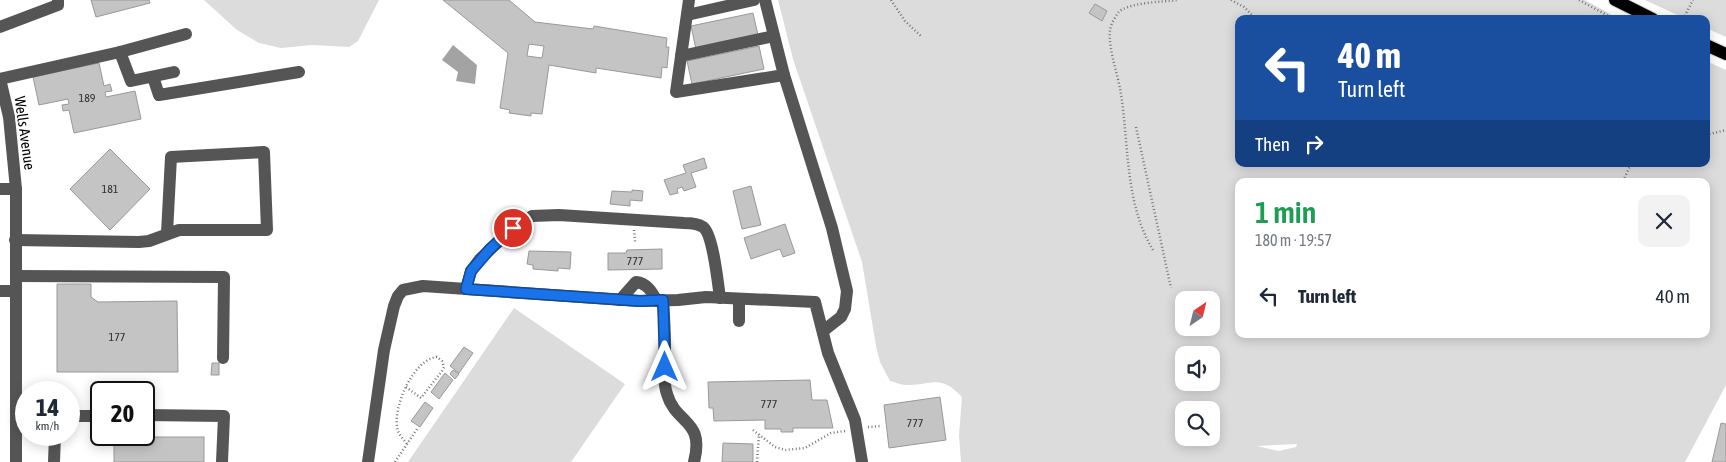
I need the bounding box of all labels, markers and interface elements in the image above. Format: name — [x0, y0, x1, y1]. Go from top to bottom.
icon: left — [1255, 35, 1320, 100]
text: 40 m — [1338, 35, 1401, 75]
text: Turn left — [1338, 76, 1405, 102]
house number: 189 — [79, 91, 96, 105]
street label: Wells Avenue — [11, 95, 39, 171]
icon: right — [1300, 130, 1328, 158]
text: Then — [1255, 133, 1290, 155]
house number: 181 — [102, 182, 119, 196]
text: 1 min — [1255, 195, 1316, 229]
button: close — [1638, 195, 1690, 247]
pin — [492, 207, 534, 249]
icon: arrive — [499, 214, 527, 242]
text: 180 m · 19:57 — [1255, 231, 1332, 249]
house number: 777 — [627, 254, 644, 268]
icon: left — [1255, 282, 1283, 310]
text: Turn left — [1298, 285, 1356, 307]
text: 40 m — [1656, 285, 1690, 307]
north arrow — [1175, 291, 1220, 336]
map controls — [1175, 291, 1220, 446]
house number: 177 — [109, 330, 126, 344]
position arrow — [638, 340, 690, 392]
button: sound — [1175, 346, 1220, 391]
speed limit sign: 20 — [90, 381, 155, 446]
text: 14 — [36, 393, 59, 421]
house number: 777 — [761, 397, 778, 411]
button: search — [1175, 401, 1220, 446]
house number: 777 — [907, 416, 924, 430]
text: km/h — [36, 419, 59, 433]

